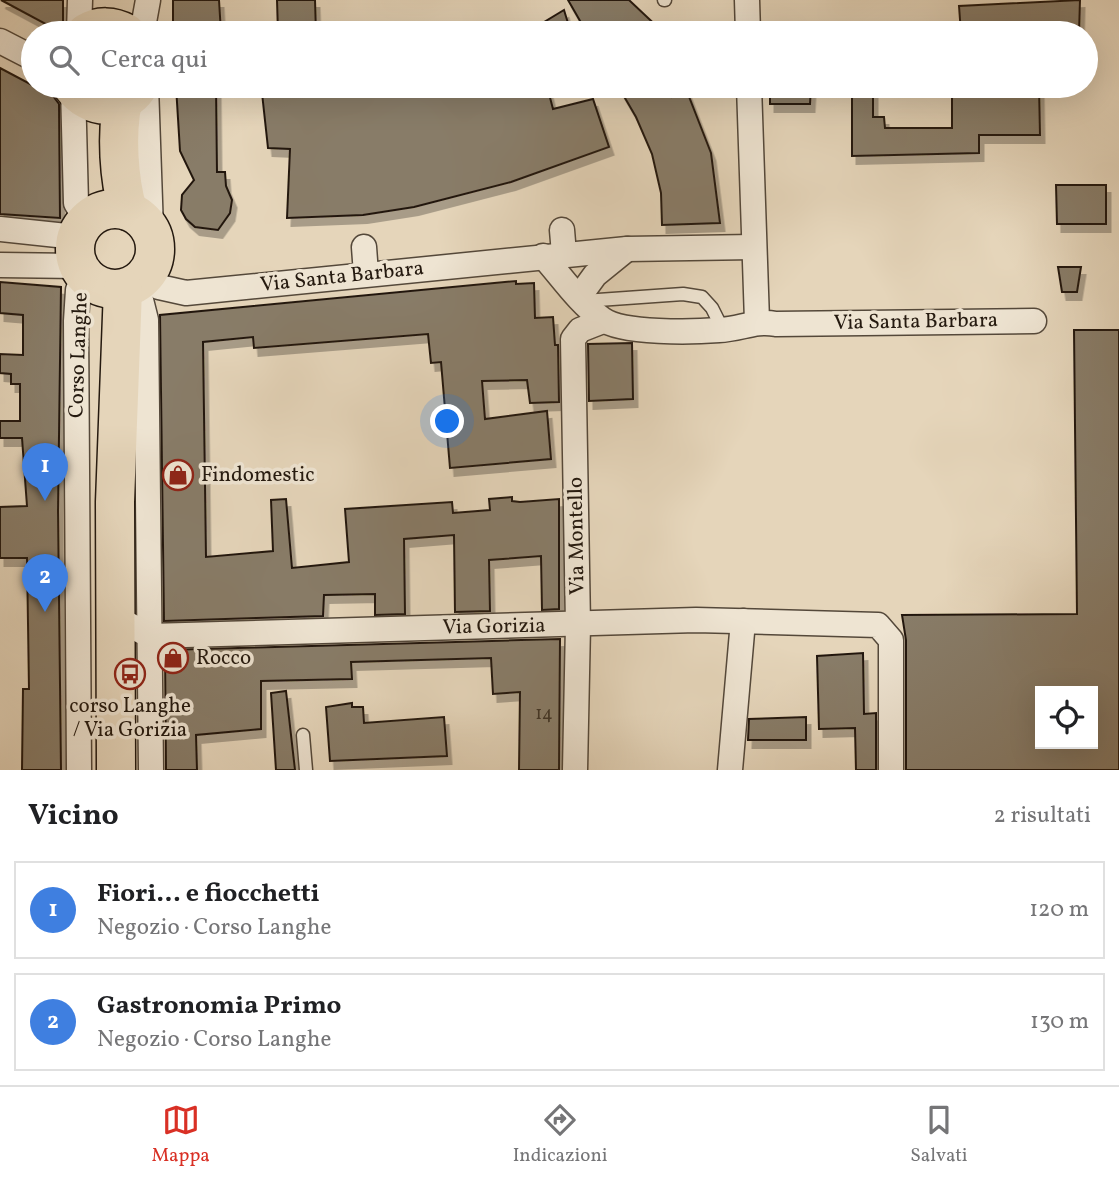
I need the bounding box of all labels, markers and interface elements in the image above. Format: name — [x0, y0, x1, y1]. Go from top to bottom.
search box — [21, 21, 1098, 98]
icon: search — [45, 41, 83, 79]
text: Cerca qui — [101, 42, 208, 78]
street label: Via Santa Barbara — [259, 254, 425, 300]
street label: Corso Langhe — [62, 291, 96, 418]
street label: Via Santa Barbara — [834, 306, 998, 338]
your location — [430, 404, 464, 438]
pin: 1 — [22, 443, 68, 501]
shop icon: Findomestic — [161, 458, 195, 492]
place label: Findomestic — [201, 461, 315, 490]
street label: Via Montello — [561, 477, 593, 595]
pin: 2 — [22, 554, 68, 612]
street label: Via Gorizia — [442, 612, 546, 642]
shop icon: Rocco — [156, 641, 190, 675]
place label: Rocco — [196, 644, 251, 673]
bus stop icon: corso Langhe / Via Gorizia — [113, 657, 147, 691]
map controls — [1035, 686, 1098, 749]
button: locate — [1035, 686, 1098, 749]
place label: corso Langhe / Via Gorizia — [69, 692, 191, 745]
house number: 14 — [535, 702, 553, 727]
text: Vicino — [28, 795, 119, 837]
text: 2 risultati — [994, 800, 1091, 832]
text: Fiori... e fiocchetti — [97, 876, 320, 912]
text: 1 — [48, 894, 58, 926]
text: 120 m — [1029, 894, 1089, 926]
text: Negozio · Corso Langhe — [97, 912, 331, 944]
text: Gastronomia Primo — [97, 988, 341, 1024]
text: 2 — [47, 1006, 59, 1038]
text: 130 m — [1030, 1006, 1089, 1038]
text: Negozio · Corso Langhe — [97, 1024, 331, 1056]
tab: Mappa — [151, 1101, 210, 1169]
tab: Indicazioni — [513, 1101, 608, 1169]
tab: Salvati — [910, 1101, 968, 1169]

